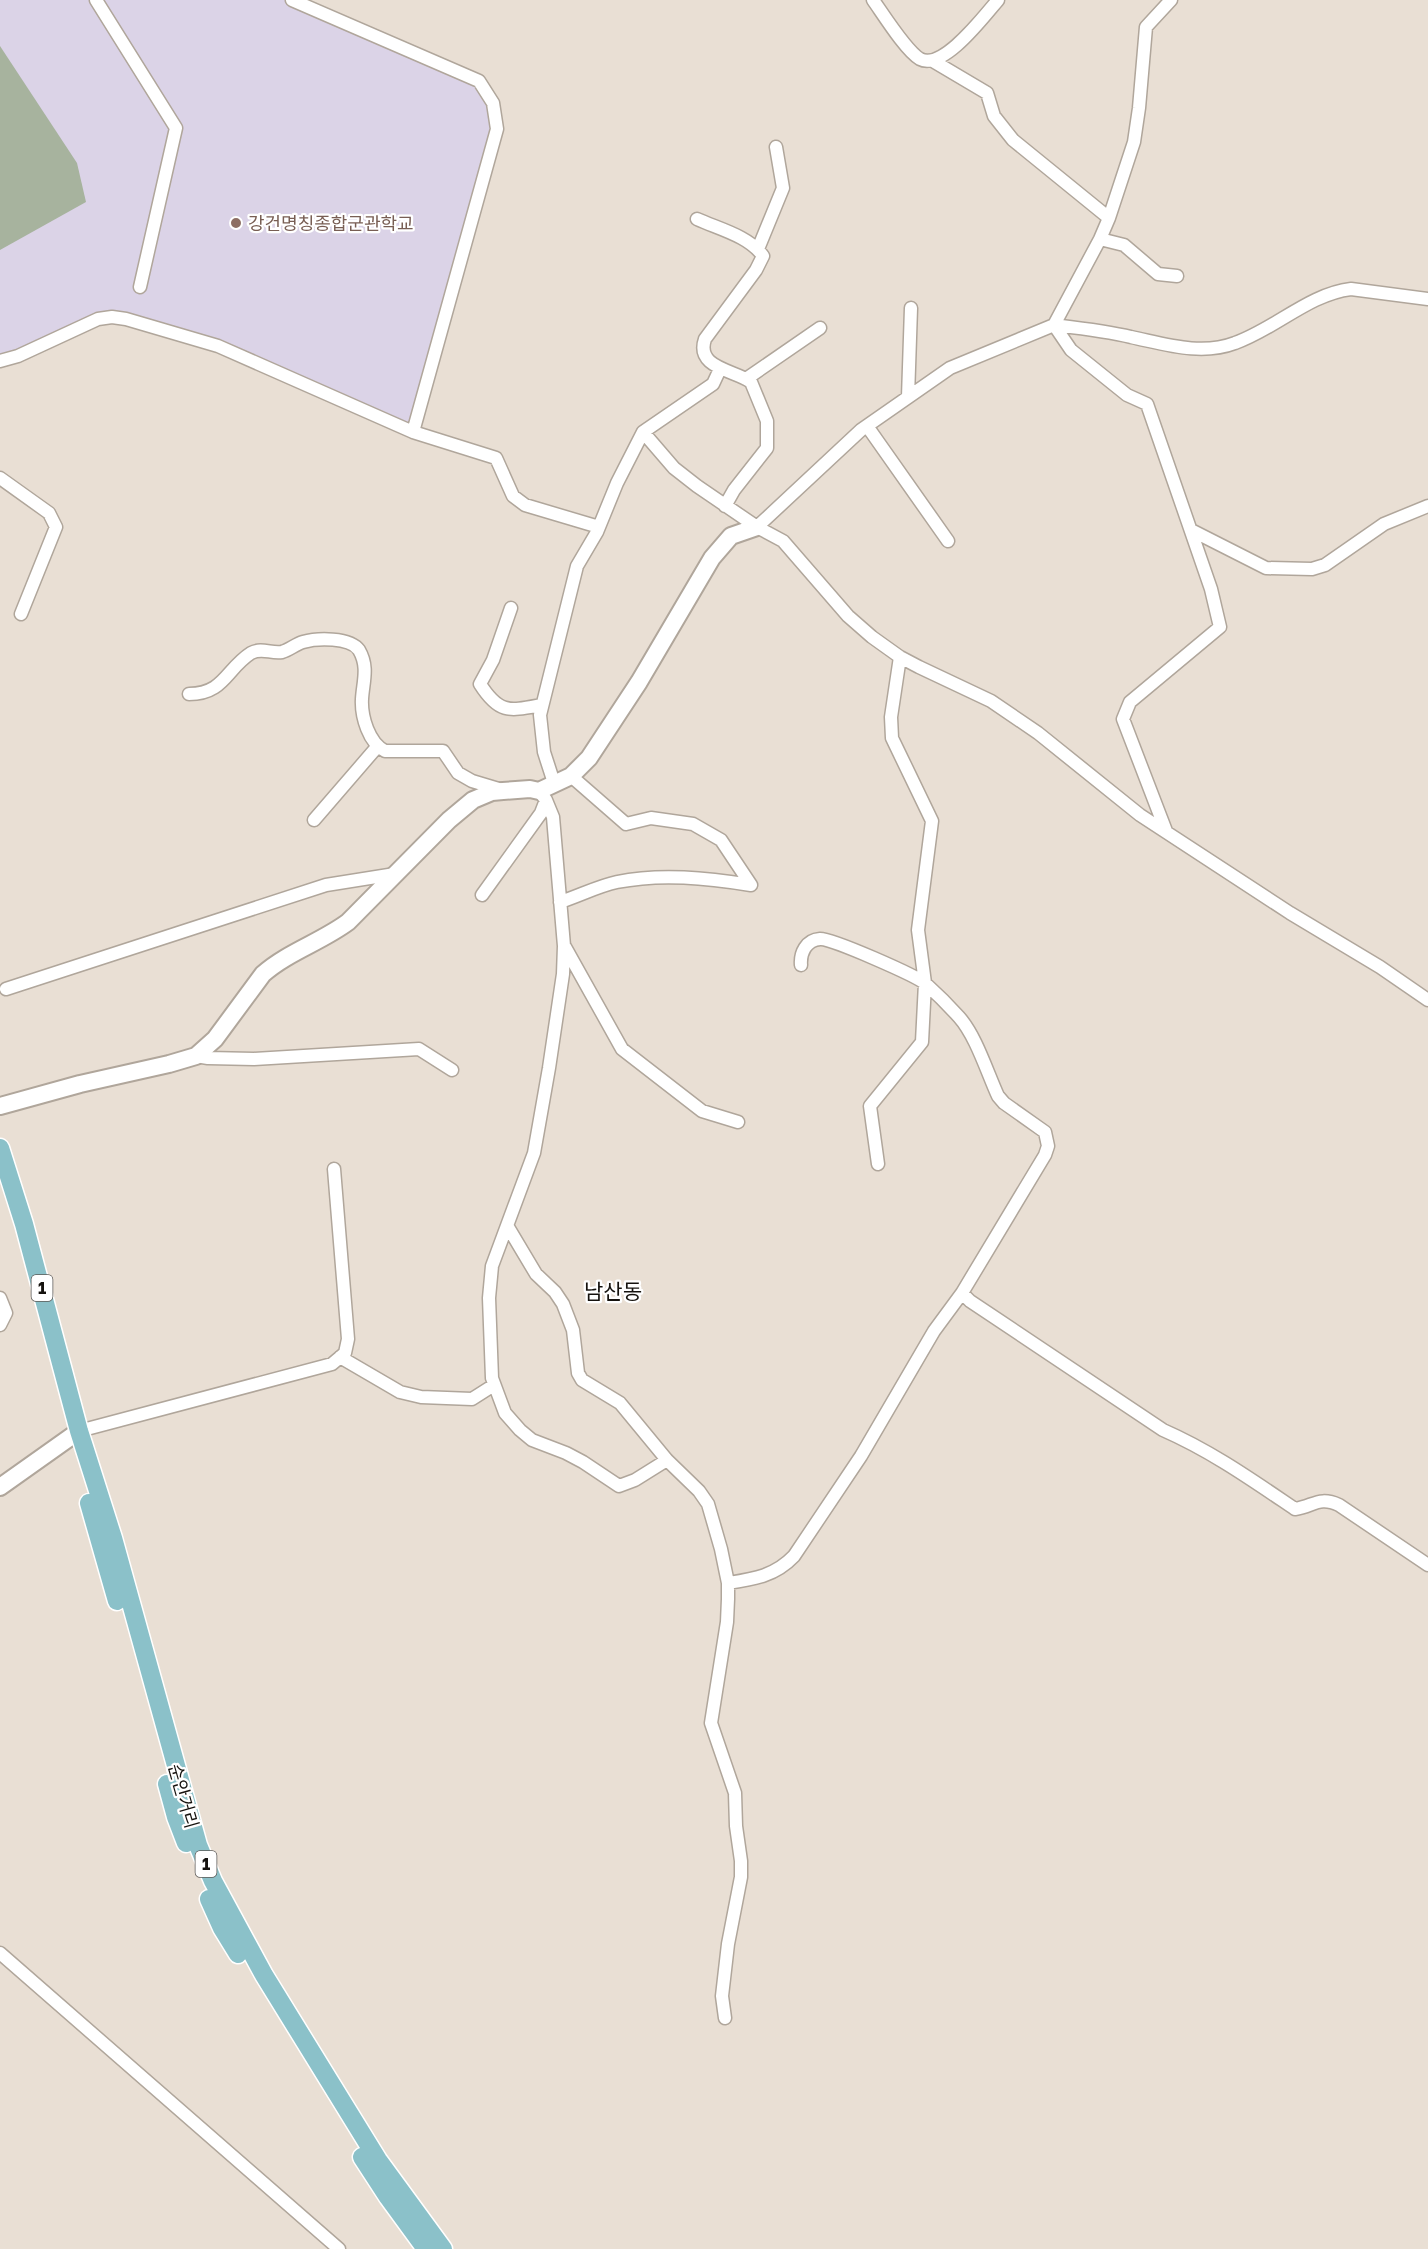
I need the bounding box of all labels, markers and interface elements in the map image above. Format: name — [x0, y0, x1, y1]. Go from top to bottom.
place label: 강건명칭종합군관학교 — [248, 212, 414, 234]
marker: 강건명칭종합군관학교 — [229, 216, 243, 230]
road number: 1 — [32, 1275, 52, 1301]
district label: 남산동 — [584, 1278, 642, 1304]
street label: 순안거리 — [164, 1761, 204, 1831]
road number: 1 — [196, 1851, 216, 1877]

